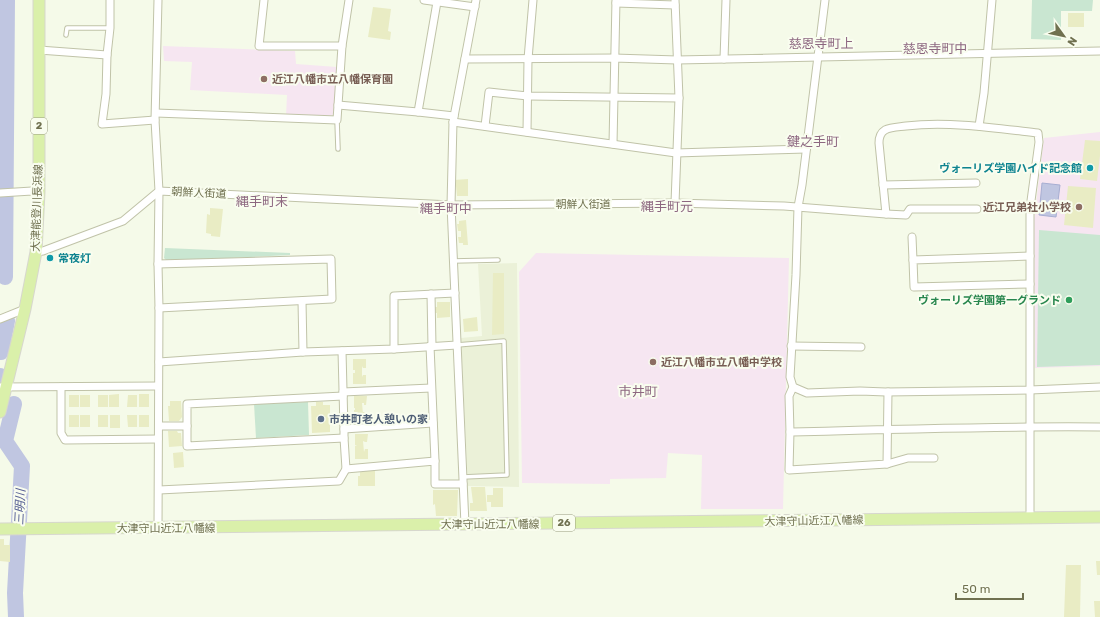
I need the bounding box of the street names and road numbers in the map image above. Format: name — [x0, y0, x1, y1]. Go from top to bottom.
road number: 2 — [31, 118, 47, 134]
street label: 大津能登川長浜線 — [29, 164, 45, 252]
street label: 朝鮮人街道 — [171, 185, 227, 201]
street label: 朝鮮人街道 — [556, 198, 611, 211]
street label: 大津守山近江八幡線 — [764, 514, 864, 528]
road number: 26 — [553, 515, 575, 531]
street label: 大津守山近江八幡線 — [441, 518, 540, 531]
street label: 大津守山近江八幡線 — [117, 522, 216, 535]

